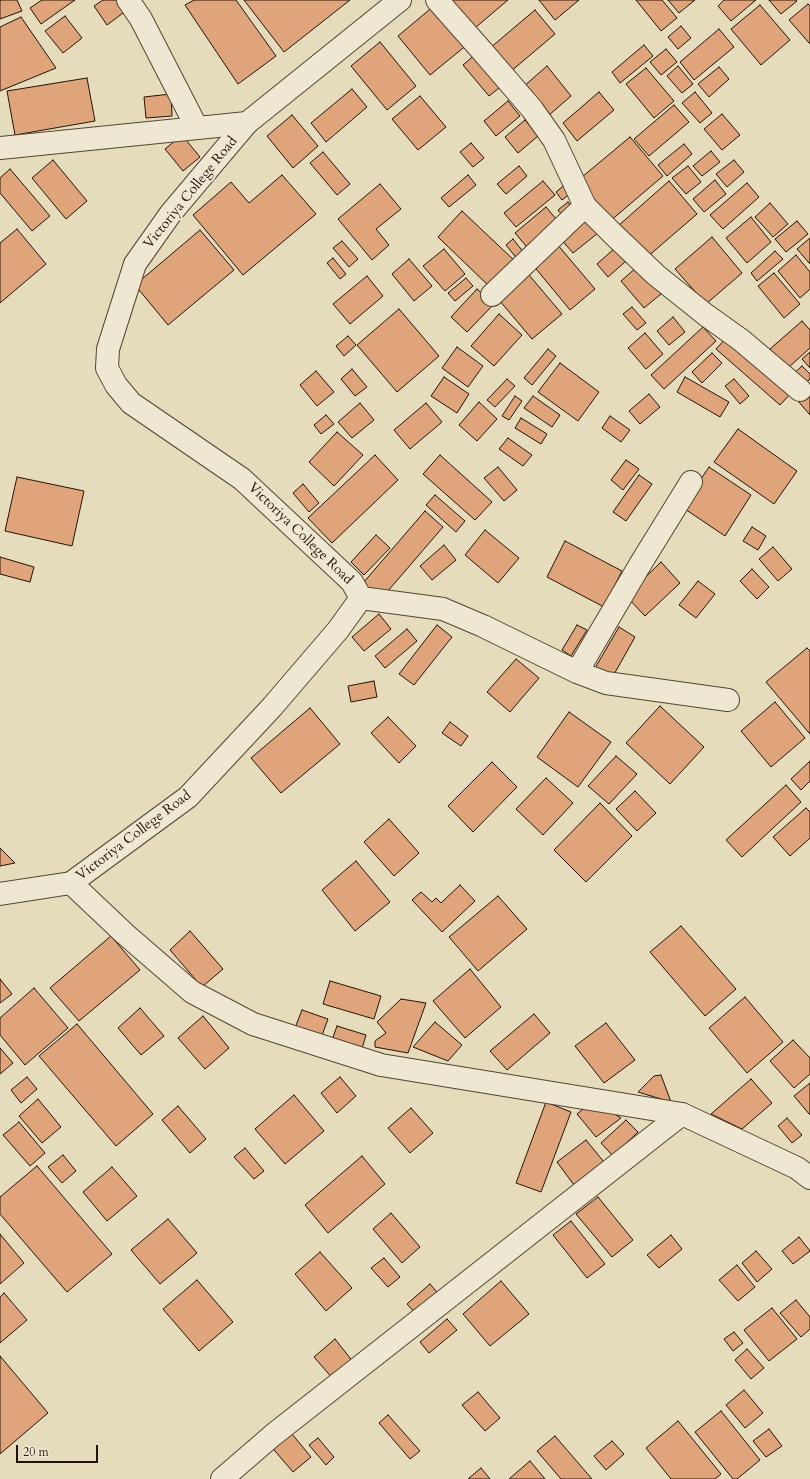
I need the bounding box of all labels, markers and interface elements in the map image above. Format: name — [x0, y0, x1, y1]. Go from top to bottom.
street label: Victoriya College Road — [141, 134, 241, 252]
street label: Victoriya College Road — [244, 480, 356, 588]
street label: Victoriya College Road — [73, 787, 195, 885]
scale bar — [18, 1437, 100, 1463]
text: 20 m — [23, 1444, 49, 1460]

